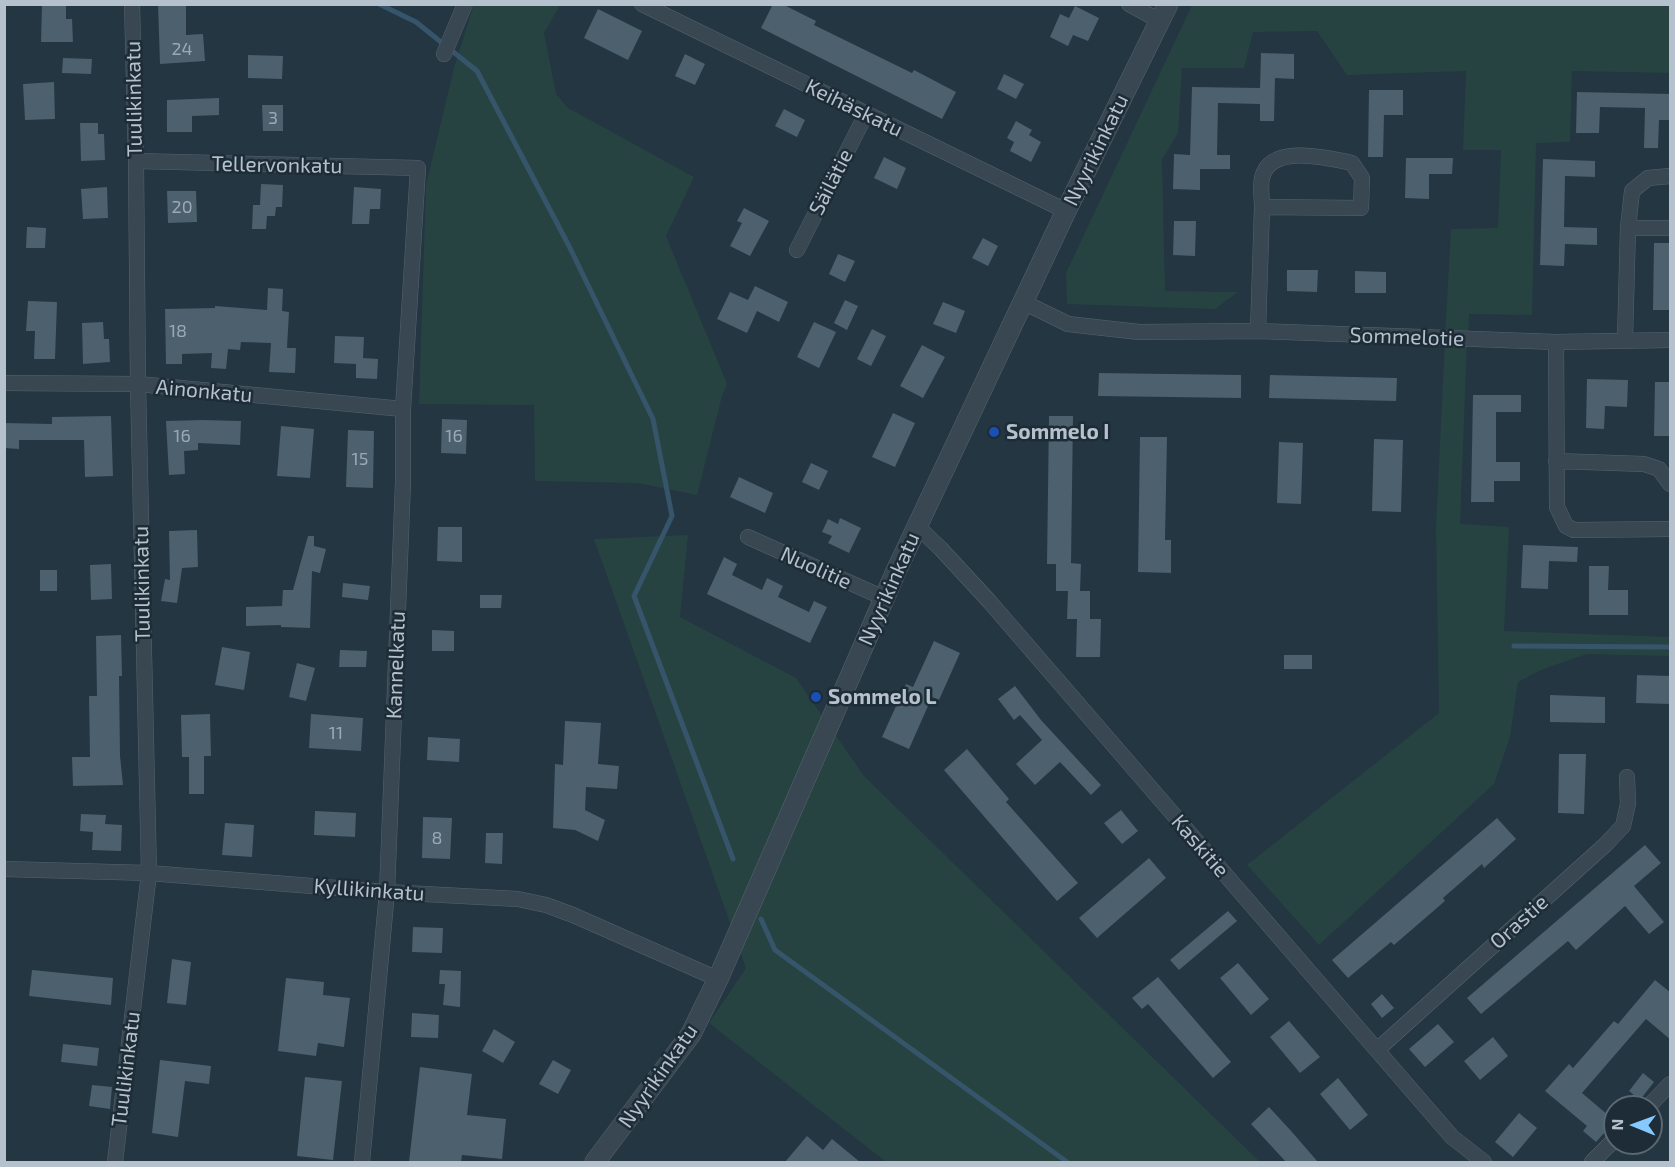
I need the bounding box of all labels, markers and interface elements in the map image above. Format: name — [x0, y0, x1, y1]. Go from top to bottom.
house number: 24 — [171, 38, 193, 60]
street label: Tuulikinkatu — [120, 41, 148, 157]
street label: Keihäskatu — [801, 74, 907, 142]
street label: Nyyrikinkatu — [1058, 90, 1134, 210]
house number: 3 — [268, 107, 278, 129]
street label: Säilätie — [804, 145, 858, 219]
street label: Tellervonkatu — [211, 151, 343, 179]
house number: 20 — [172, 196, 192, 218]
house number: 18 — [169, 320, 187, 342]
street label: Sommelotie — [1349, 322, 1465, 352]
street label: Ainonkatu — [155, 374, 253, 408]
place label: Sommelo I — [1006, 419, 1109, 445]
house number: 16 — [173, 425, 191, 447]
house number: 16 — [445, 425, 463, 447]
marker: Sommelo I — [987, 425, 1001, 439]
house number: 15 — [352, 448, 368, 470]
street label: Tuulikinkatu — [128, 526, 156, 642]
street label: Nyyrikinkatu — [853, 529, 925, 649]
street label: Nuolitie — [777, 541, 855, 595]
street label: Kannelkatu — [382, 611, 410, 719]
place label: Sommelo L — [828, 684, 937, 710]
marker: Sommelo L — [809, 690, 823, 704]
house number: 11 — [329, 722, 343, 744]
street label: Kaskitie — [1166, 809, 1234, 883]
house number: 8 — [432, 827, 442, 849]
street label: Kyllikinkatu — [313, 874, 425, 906]
street label: Orastie — [1485, 890, 1553, 954]
street label: Tuulikinkatu — [106, 1010, 146, 1128]
street label: Nyyrikinkatu — [613, 1019, 703, 1133]
north arrow — [1603, 1095, 1663, 1155]
text: N — [1607, 1119, 1626, 1131]

